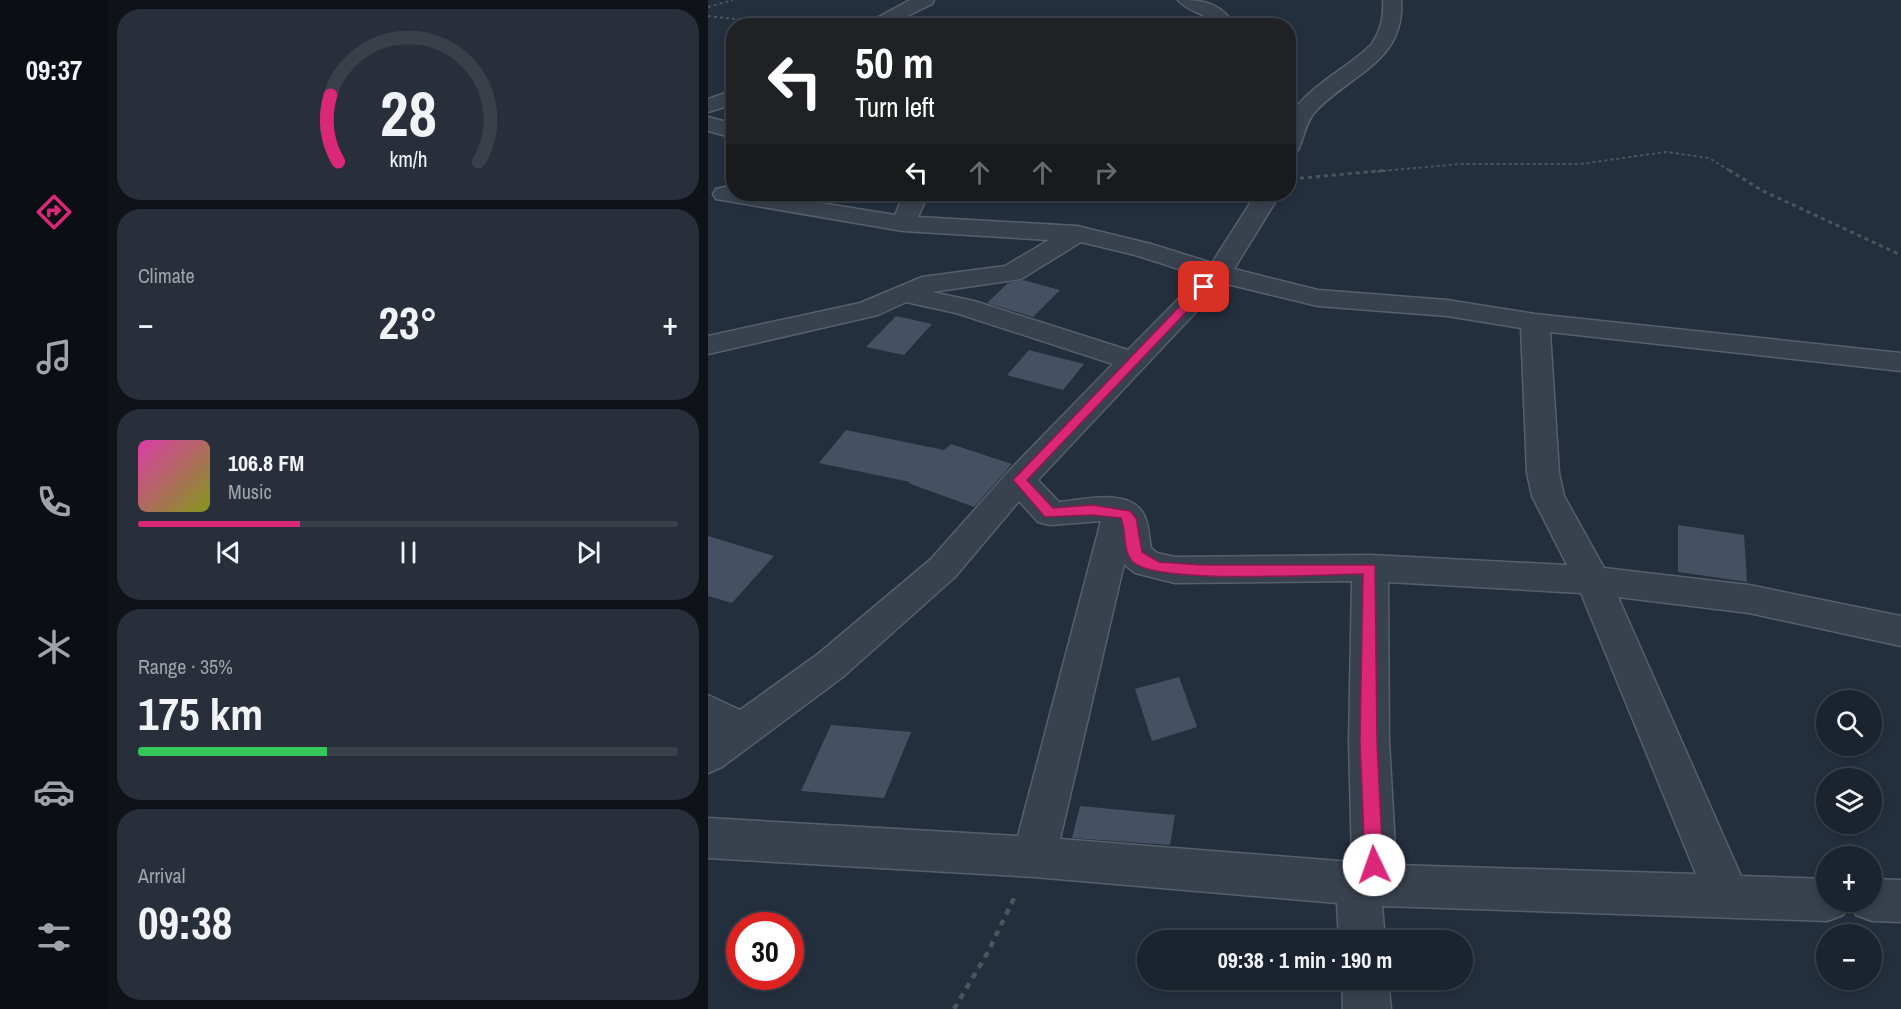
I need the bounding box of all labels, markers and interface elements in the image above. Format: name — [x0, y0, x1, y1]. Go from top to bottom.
text: 50 m — [855, 35, 934, 91]
icon: left — [756, 42, 834, 120]
text: 09:37 — [26, 52, 82, 88]
text: 28 — [380, 71, 436, 155]
text: Turn left — [855, 89, 934, 125]
text: km/h — [389, 145, 427, 174]
icon: left — [900, 156, 933, 189]
icon: ahead — [963, 156, 996, 189]
icon: ahead — [1026, 156, 1059, 189]
icon: right — [1089, 156, 1122, 189]
icon: directions — [33, 191, 75, 233]
pin — [1178, 261, 1229, 312]
text: Climate — [138, 262, 195, 289]
icon: arrive — [1187, 270, 1220, 303]
text: 23° — [378, 292, 438, 353]
text: − — [138, 301, 154, 345]
text: + — [662, 301, 678, 345]
icon: music — [33, 336, 75, 378]
text: 106.8 FM — [228, 448, 304, 478]
text: Music — [228, 478, 272, 505]
icon: phone — [33, 481, 75, 523]
icon: previous — [212, 536, 245, 569]
icon: pause — [392, 536, 425, 569]
icon: next — [572, 536, 605, 569]
icon: climate — [33, 626, 75, 668]
text: Range · 35% — [138, 653, 233, 680]
text: 175 km — [138, 683, 263, 744]
map controls — [1816, 690, 1882, 990]
button: search — [1816, 690, 1882, 756]
button: layers — [1816, 768, 1882, 834]
icon: car — [33, 771, 75, 813]
position arrow — [1342, 833, 1406, 897]
button: + — [1816, 846, 1882, 912]
text: Arrival — [138, 862, 185, 889]
text: 09:38 — [138, 892, 232, 953]
speed limit sign: 30 — [726, 912, 804, 990]
icon: filters — [33, 916, 75, 958]
button: − — [1816, 924, 1882, 990]
text: 09:38 · 1 min · 190 m — [1218, 945, 1392, 975]

